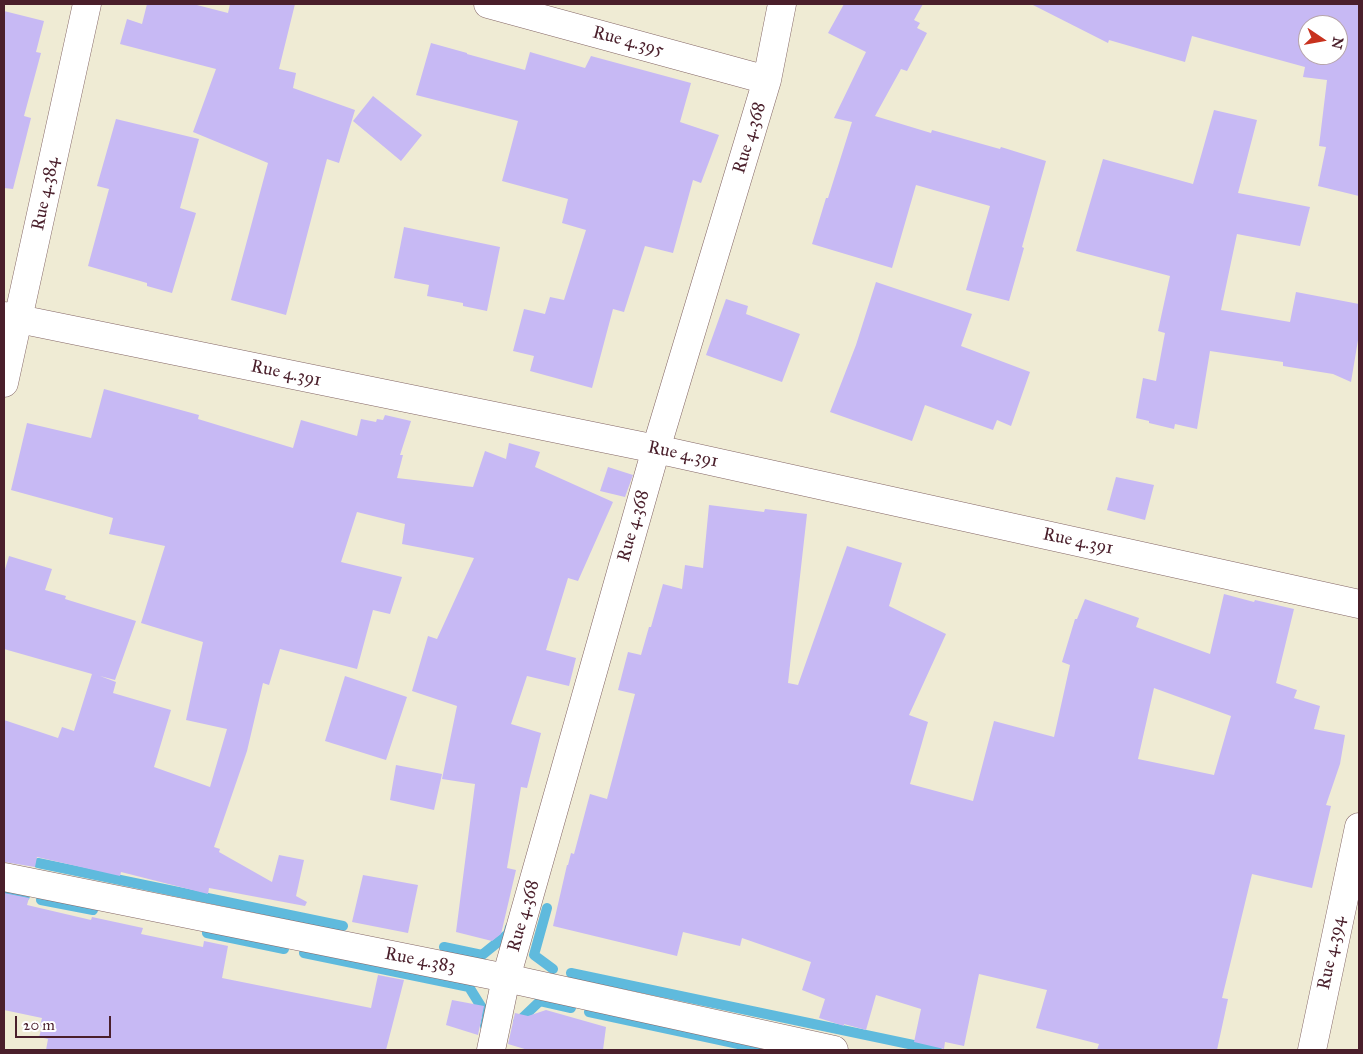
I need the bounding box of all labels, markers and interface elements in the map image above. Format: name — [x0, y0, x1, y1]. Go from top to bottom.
north arrow — [1298, 15, 1348, 65]
street label: Rue 4.395 — [590, 22, 666, 62]
text: N — [1328, 35, 1347, 51]
street label: Rue 4.368 — [729, 100, 771, 176]
street label: Rue 4.384 — [28, 155, 64, 233]
street label: Rue 4.391 — [249, 356, 323, 392]
street label: Rue 4.391 — [646, 437, 720, 473]
street label: Rue 4.368 — [613, 488, 655, 564]
street label: Rue 4.391 — [1041, 524, 1115, 560]
street label: Rue 4.368 — [503, 878, 545, 954]
street label: Rue 4.394 — [1314, 914, 1350, 992]
street label: Rue 4.383 — [383, 944, 457, 978]
scale bar — [18, 1006, 114, 1038]
text: 20 m — [23, 1016, 55, 1034]

